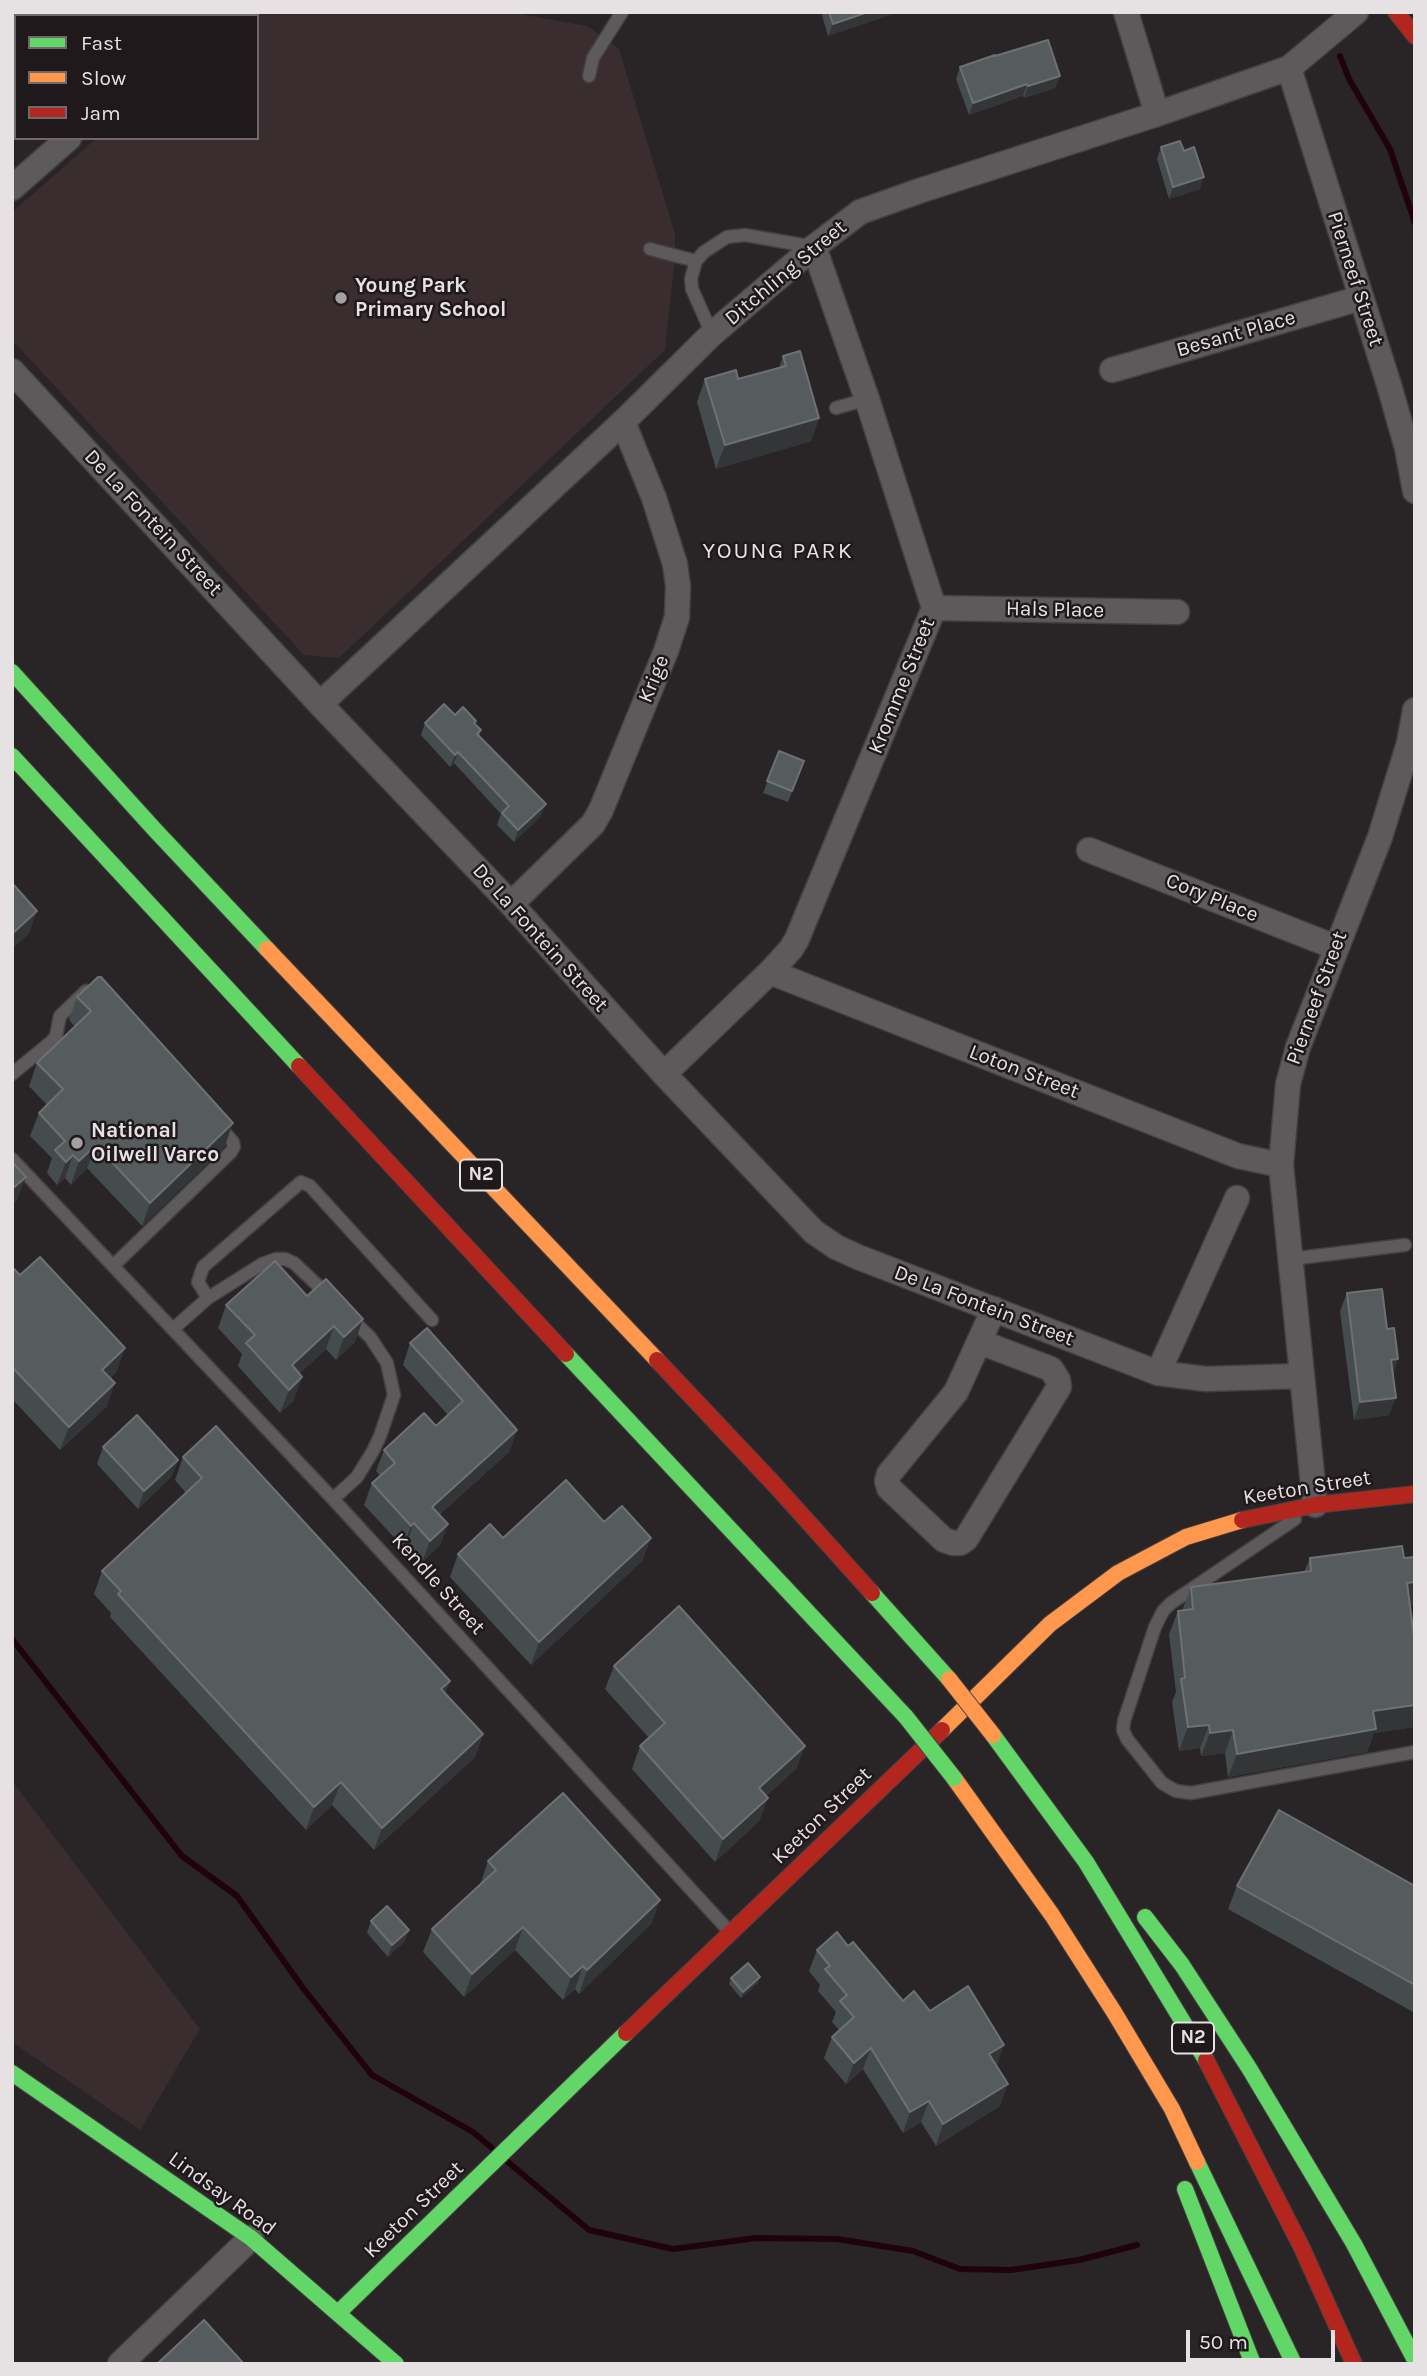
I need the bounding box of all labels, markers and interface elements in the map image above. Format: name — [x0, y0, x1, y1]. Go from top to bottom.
legend — [14, 14, 259, 140]
text: Fast — [81, 31, 122, 55]
text: Slow — [81, 66, 126, 90]
text: Jam — [81, 101, 121, 125]
street label: Pierneef Street — [1321, 208, 1389, 350]
street label: Ditchling Street — [720, 215, 852, 331]
place label: Young Park Primary School — [355, 273, 506, 323]
marker: Young Park Primary School — [333, 290, 349, 306]
street label: Besant Place — [1174, 305, 1298, 363]
street label: De La Fontein Street — [79, 445, 227, 601]
district label: YOUNG PARK — [704, 537, 852, 565]
street label: Hals Place — [1006, 597, 1104, 623]
street label: Kromme Street — [863, 614, 941, 758]
street label: Krige — [633, 651, 675, 707]
street label: De La Fontein Street — [467, 859, 613, 1017]
street label: Cory Place — [1162, 868, 1262, 928]
street label: Pierneef Street — [1281, 928, 1353, 1068]
street label: Loton Street — [965, 1039, 1083, 1105]
place label: National Oilwell Varco — [91, 1118, 219, 1168]
marker: National Oilwell Varco — [69, 1135, 85, 1151]
road number: N2 — [460, 1160, 502, 1190]
street label: De La Fontein Street — [890, 1260, 1078, 1352]
street label: Keeton Street — [1241, 1465, 1373, 1511]
street label: Kendle Street — [386, 1528, 490, 1640]
street label: Keeton Street — [767, 1762, 877, 1870]
road number: N2 — [1172, 2022, 1214, 2054]
street label: Lindsay Road — [163, 2147, 281, 2241]
street label: Keeton Street — [359, 2156, 469, 2264]
scale bar — [1189, 2316, 1338, 2360]
text: 50 m — [1199, 2330, 1248, 2354]

